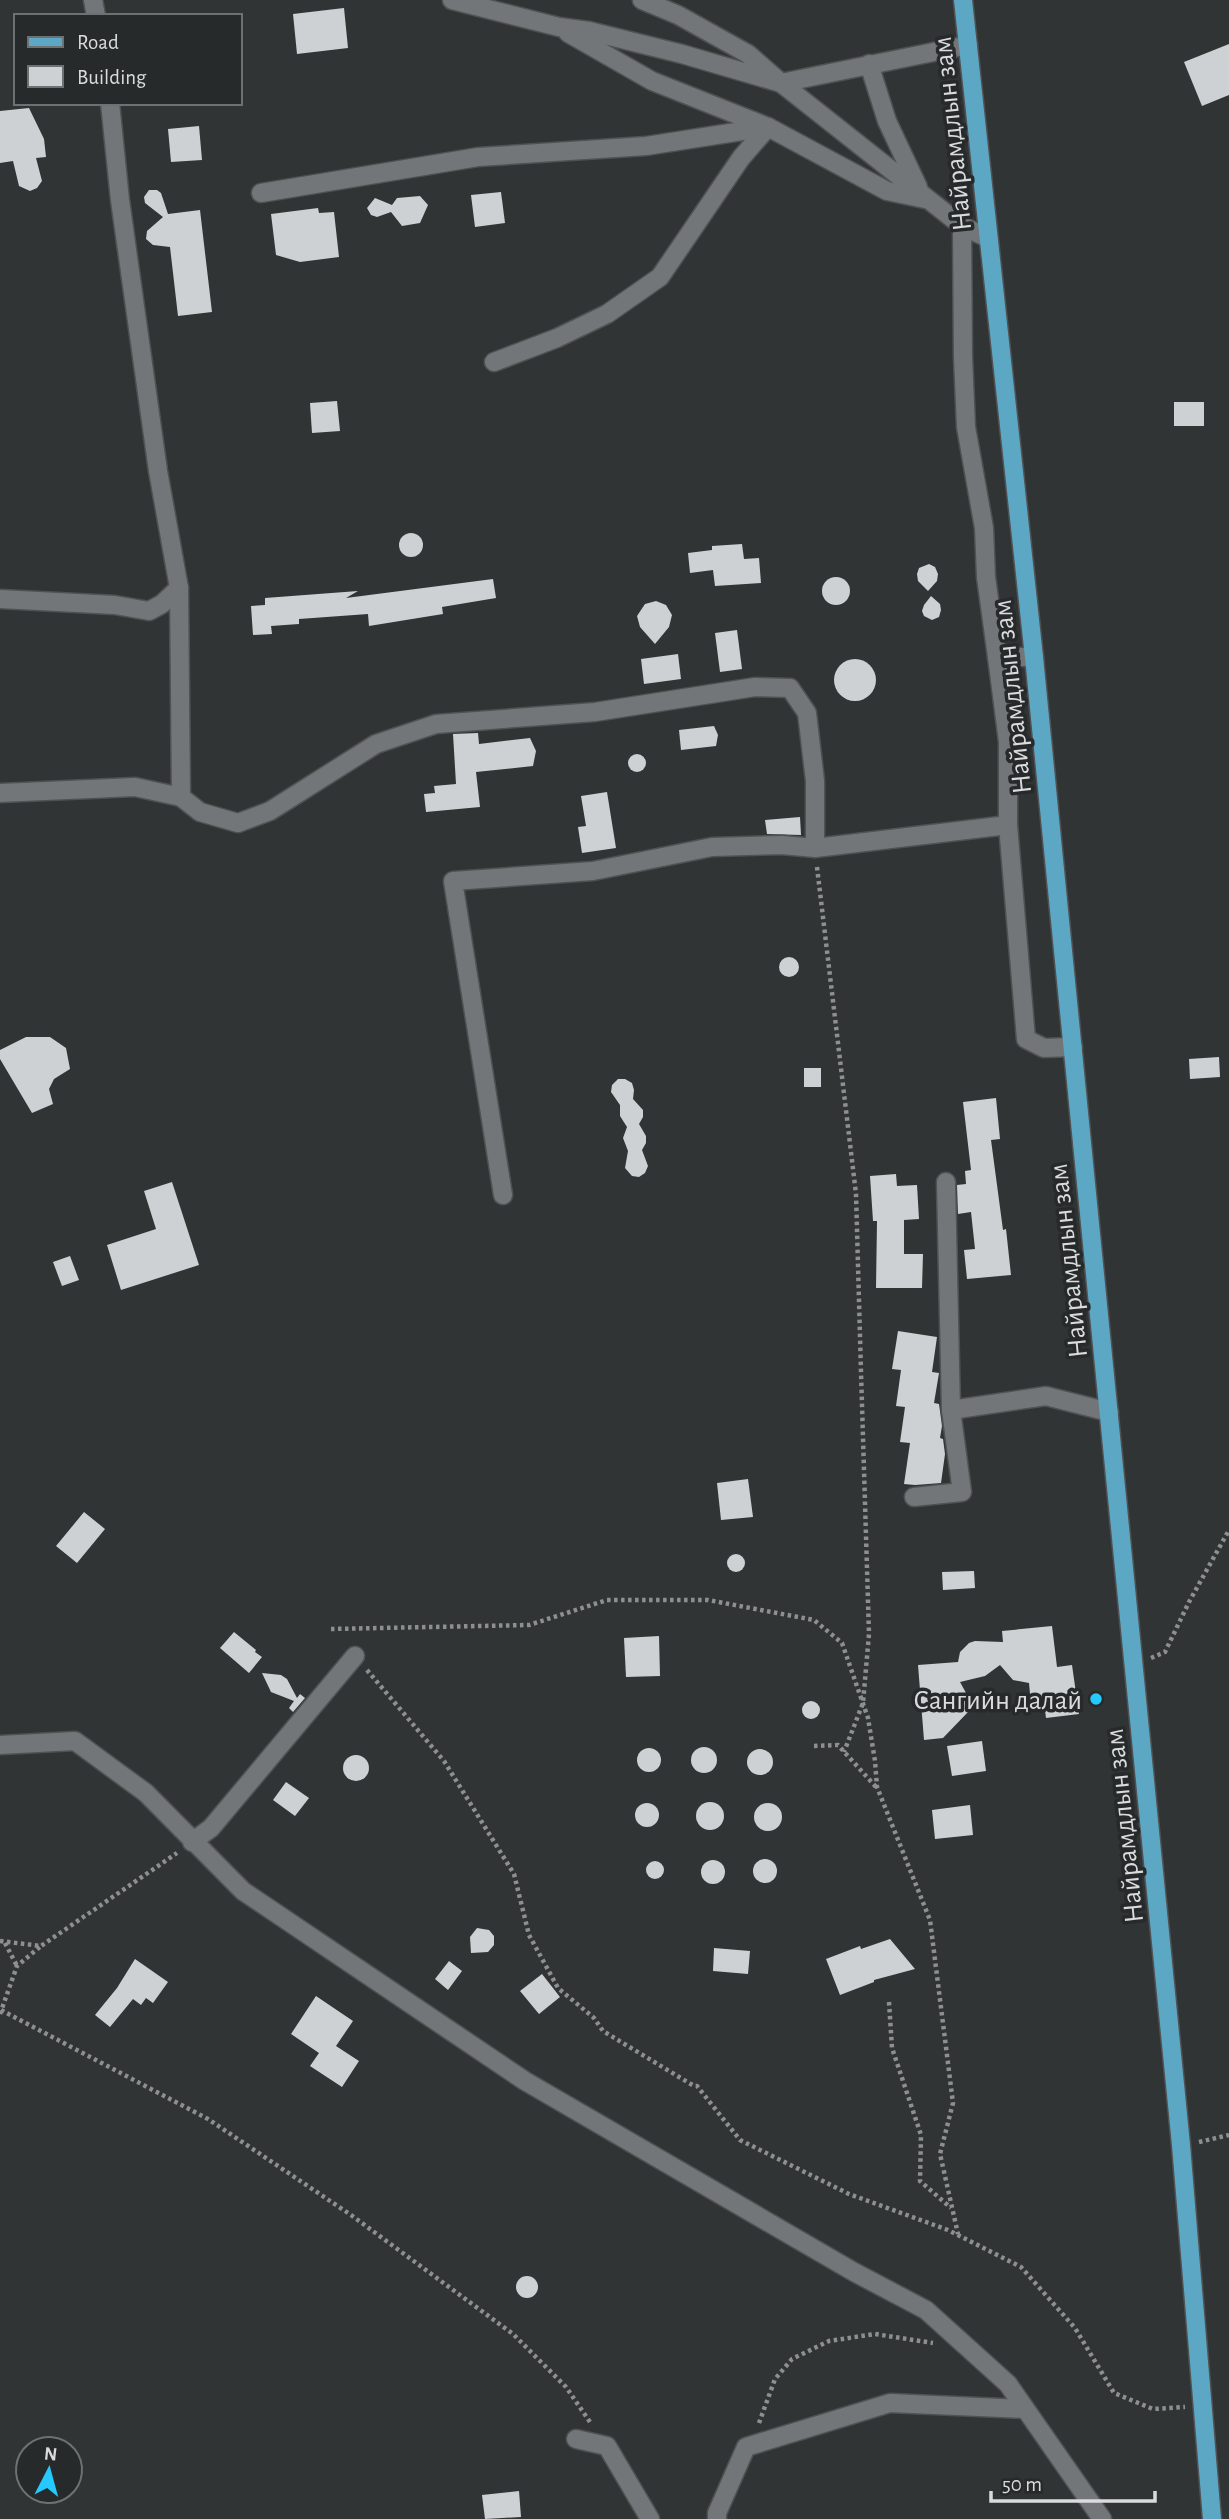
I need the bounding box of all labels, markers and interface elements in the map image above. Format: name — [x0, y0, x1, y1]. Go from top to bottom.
legend — [14, 14, 242, 105]
text: Road — [77, 32, 119, 53]
street label: Найрамдлын зам — [929, 35, 977, 232]
text: Building — [77, 67, 147, 88]
street label: Найрамдлын зам — [989, 598, 1037, 795]
street label: Найрамдлын зам — [1045, 1162, 1093, 1359]
place label: Сангийн далай — [913, 1687, 1082, 1715]
marker: Сангийн далай — [1088, 1691, 1104, 1707]
street label: Найрамдлын зам — [1101, 1727, 1149, 1924]
north arrow — [14, 2435, 84, 2505]
text: N — [43, 2444, 58, 2465]
scale bar — [991, 2460, 1156, 2504]
text: 50 m — [1002, 2474, 1042, 2495]

